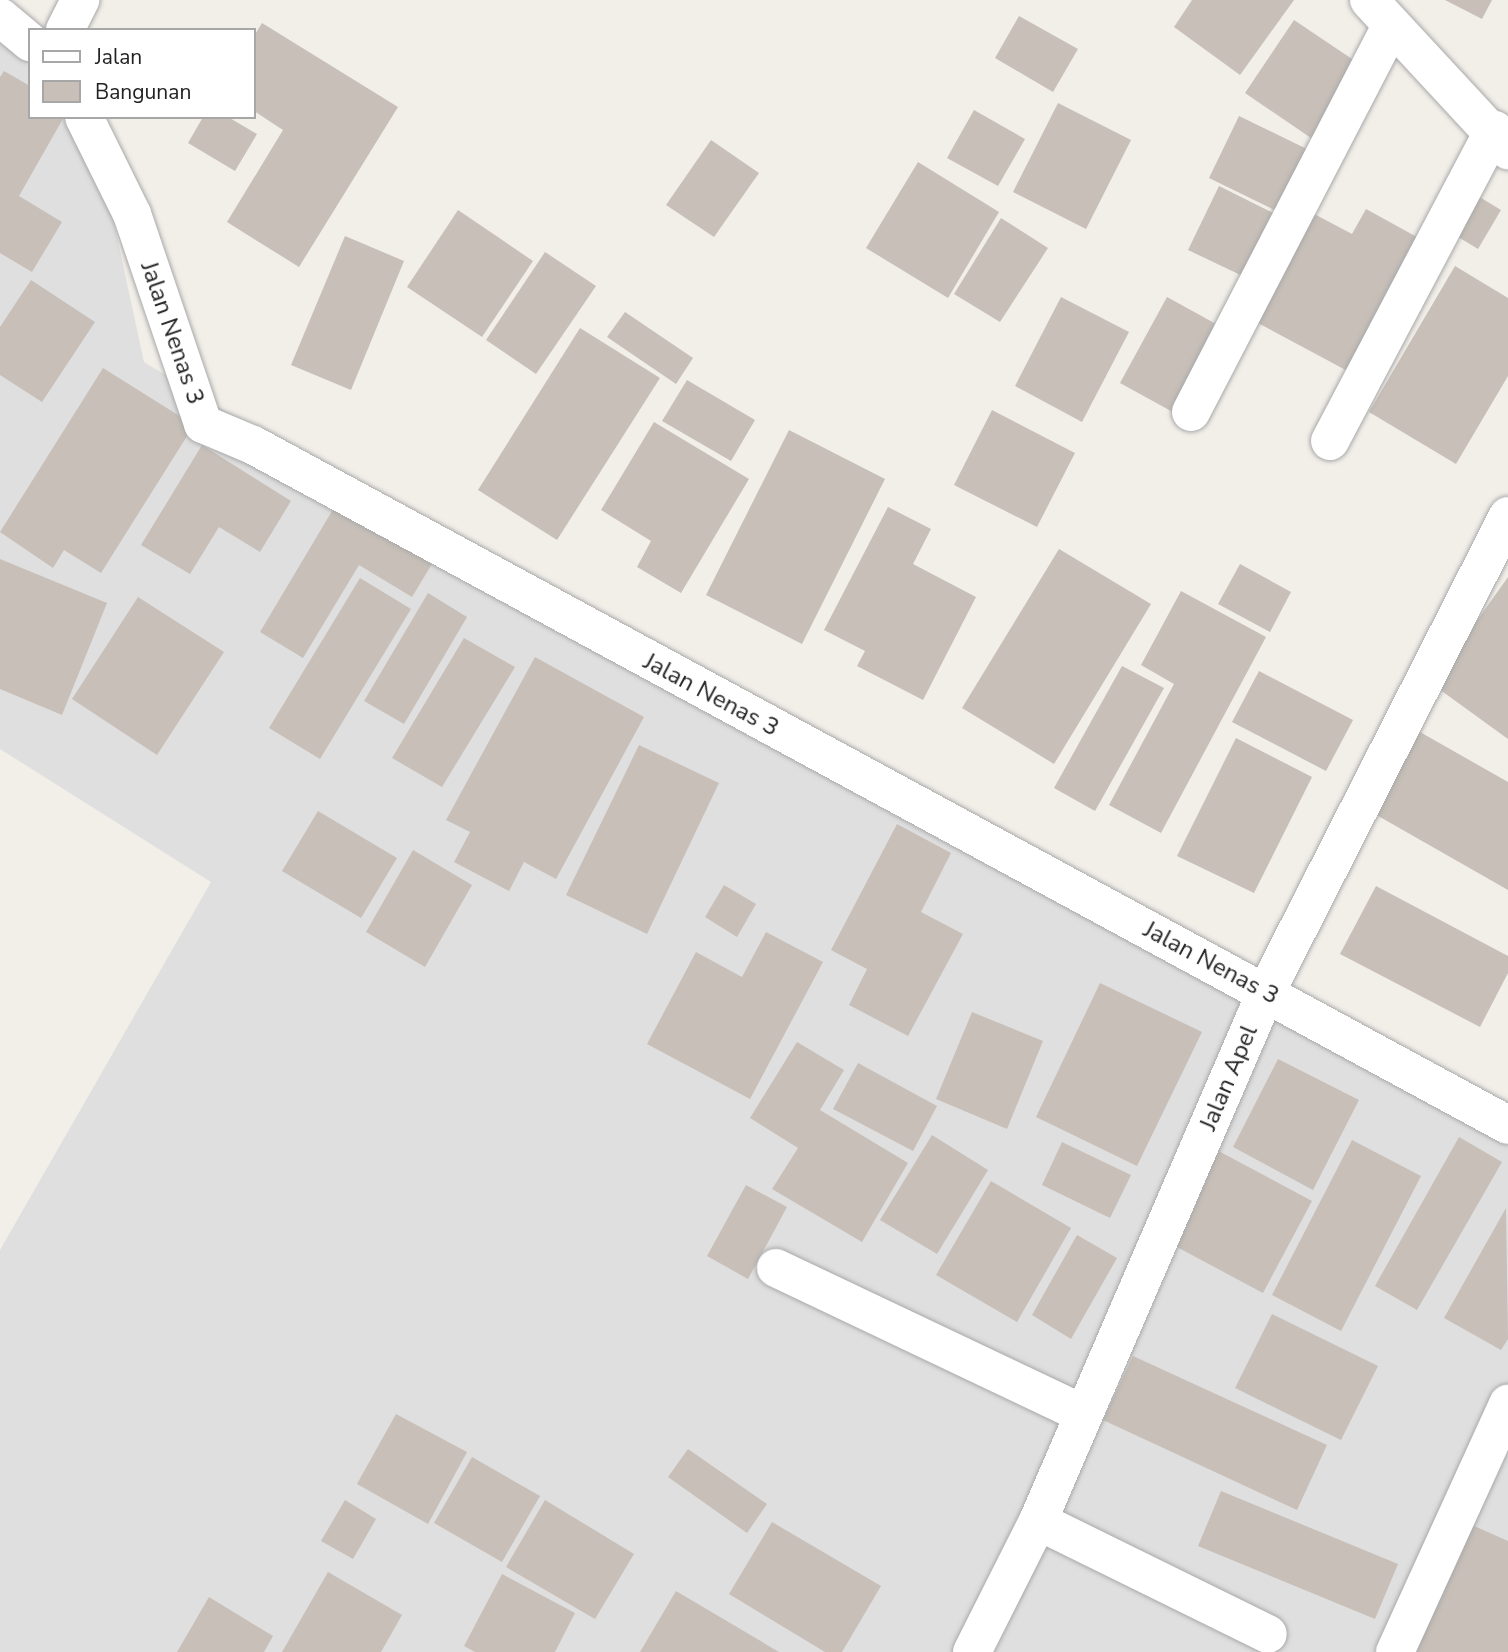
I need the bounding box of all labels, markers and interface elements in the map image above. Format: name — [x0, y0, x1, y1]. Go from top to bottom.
legend — [28, 28, 256, 119]
text: Jalan — [95, 43, 142, 71]
text: Bangunan — [95, 78, 191, 106]
street label: Jalan Nenas 3 — [134, 258, 210, 408]
street label: Jalan Nenas 3 — [638, 647, 784, 743]
street label: Jalan Nenas 3 — [1138, 915, 1284, 1011]
street label: Jalan Apel — [1194, 1021, 1264, 1135]

